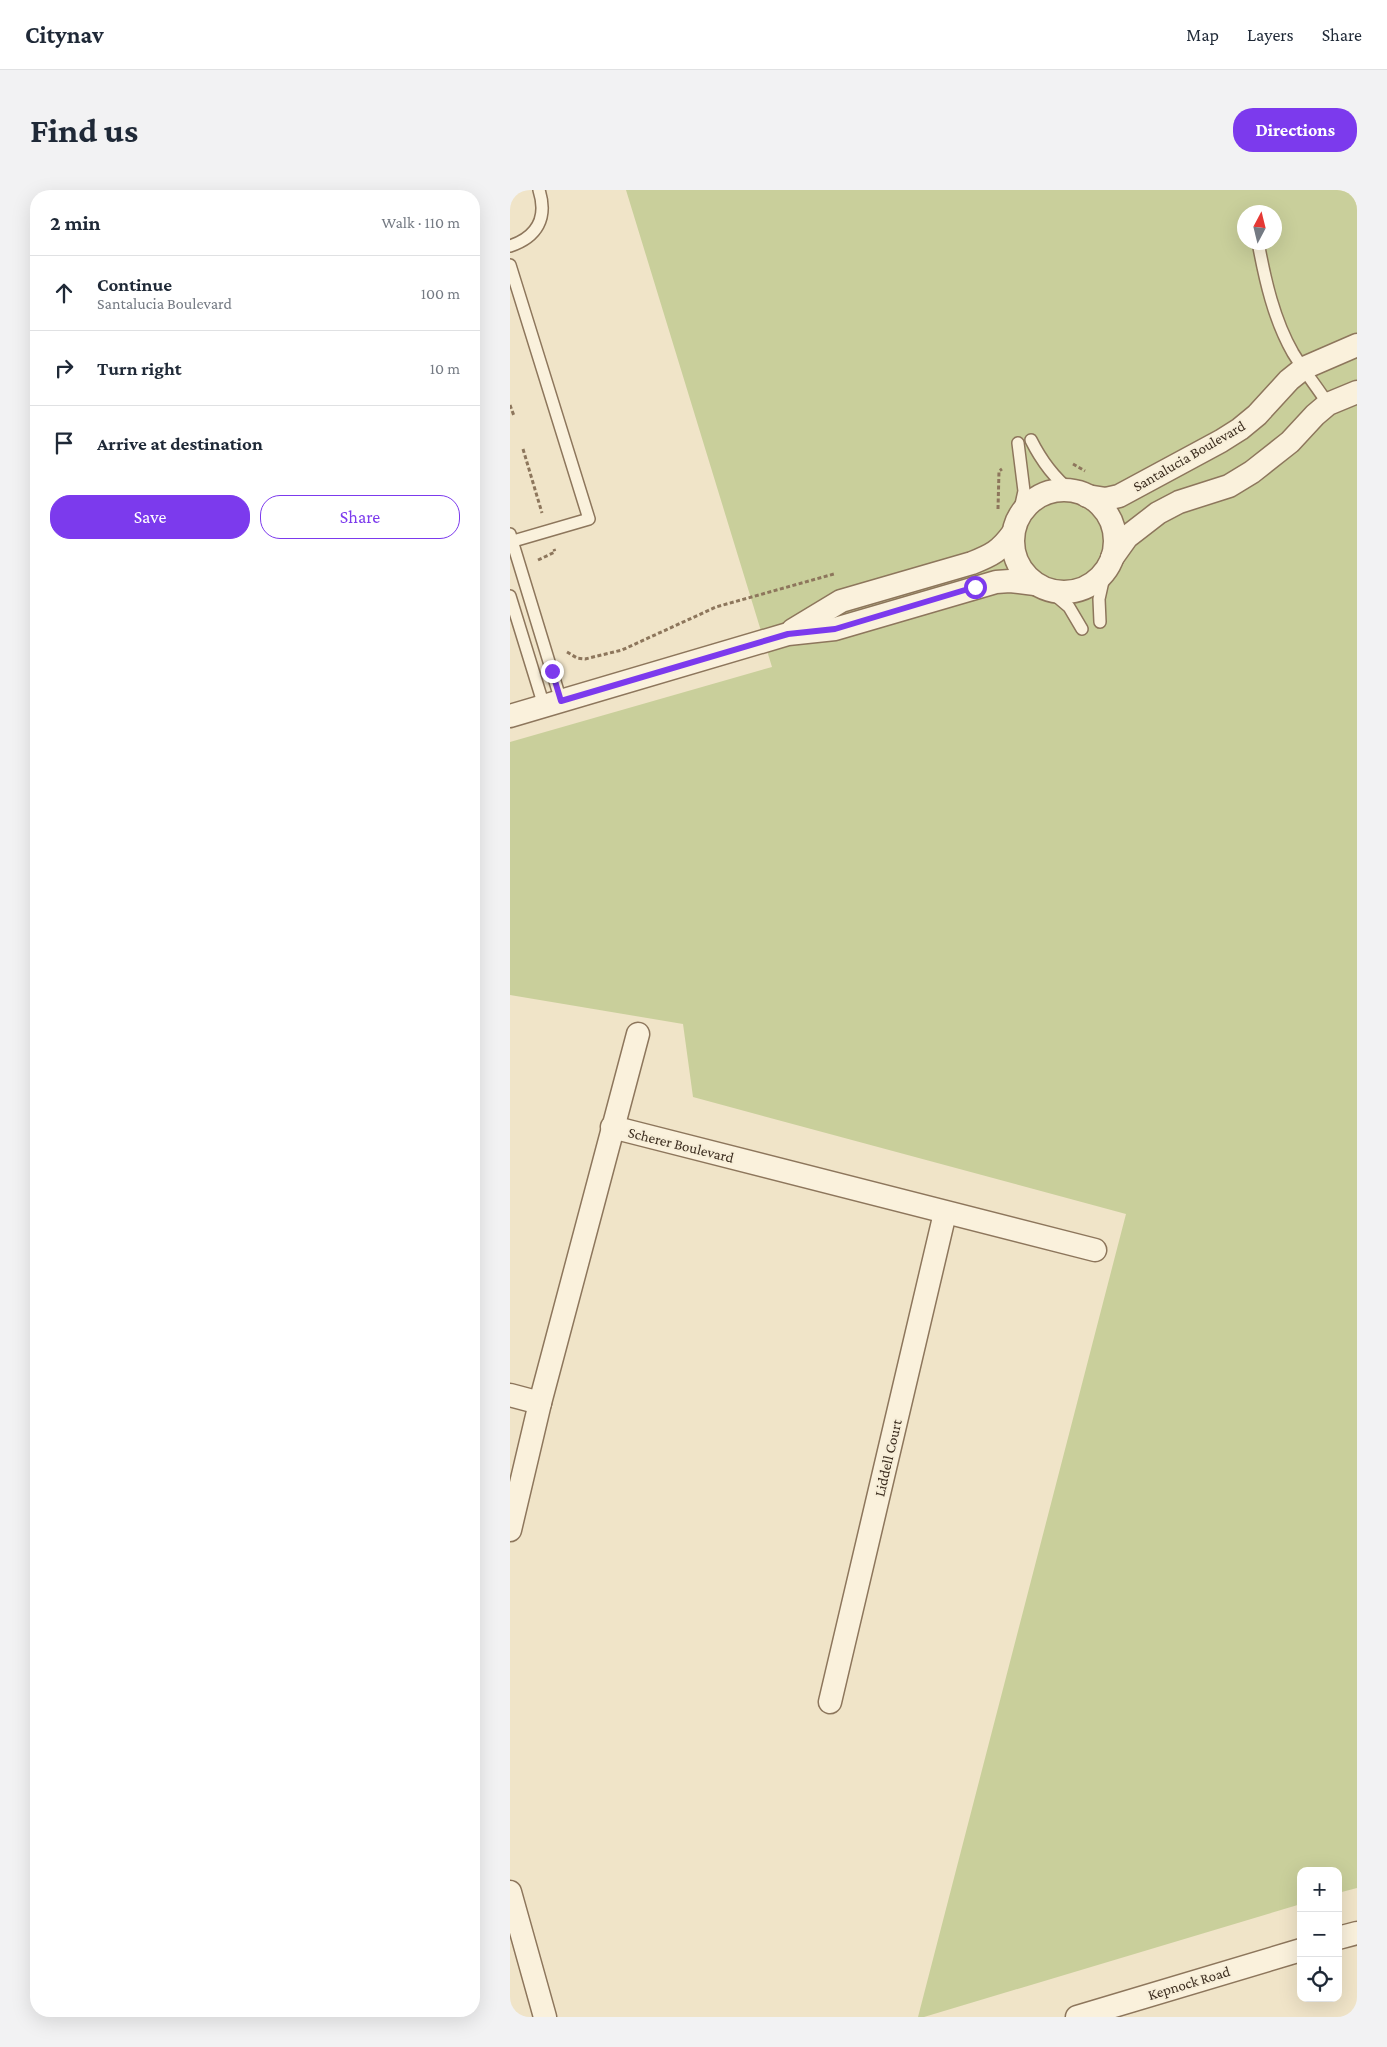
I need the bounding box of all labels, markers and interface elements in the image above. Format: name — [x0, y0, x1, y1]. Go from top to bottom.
text: Citynav — [25, 21, 104, 48]
text: Map — [1186, 25, 1219, 45]
text: Layers — [1247, 25, 1294, 45]
text: Share — [1322, 25, 1362, 45]
button: Directions — [1233, 108, 1357, 152]
text: Find us — [30, 111, 138, 150]
north arrow — [1237, 205, 1282, 250]
text: 2 min — [50, 211, 101, 235]
text: Walk · 110 m — [381, 214, 460, 231]
text: Continue — [97, 274, 172, 295]
icon: ahead — [50, 279, 78, 307]
text: 100 m — [421, 285, 460, 302]
text: Santalucia Boulevard — [97, 295, 232, 312]
icon: right — [50, 354, 78, 382]
text: Turn right — [97, 358, 182, 379]
text: 10 m — [430, 360, 460, 377]
street label: Santalucia Boulevard — [1130, 417, 1248, 495]
icon: arrive — [50, 429, 78, 457]
text: Arrive at destination — [97, 433, 263, 454]
button: Save — [50, 495, 250, 539]
button: Share — [260, 495, 460, 539]
route start — [964, 576, 987, 599]
route end — [541, 660, 564, 683]
street label: Scherer Boulevard — [627, 1124, 736, 1166]
street label: Liddell Court — [871, 1417, 905, 1498]
map controls — [1297, 1867, 1342, 2002]
button: + — [1297, 1867, 1342, 1912]
button: − — [1297, 1912, 1342, 1957]
button: locate — [1297, 1957, 1342, 2002]
street label: Kepnock Road — [1146, 1963, 1232, 2004]

